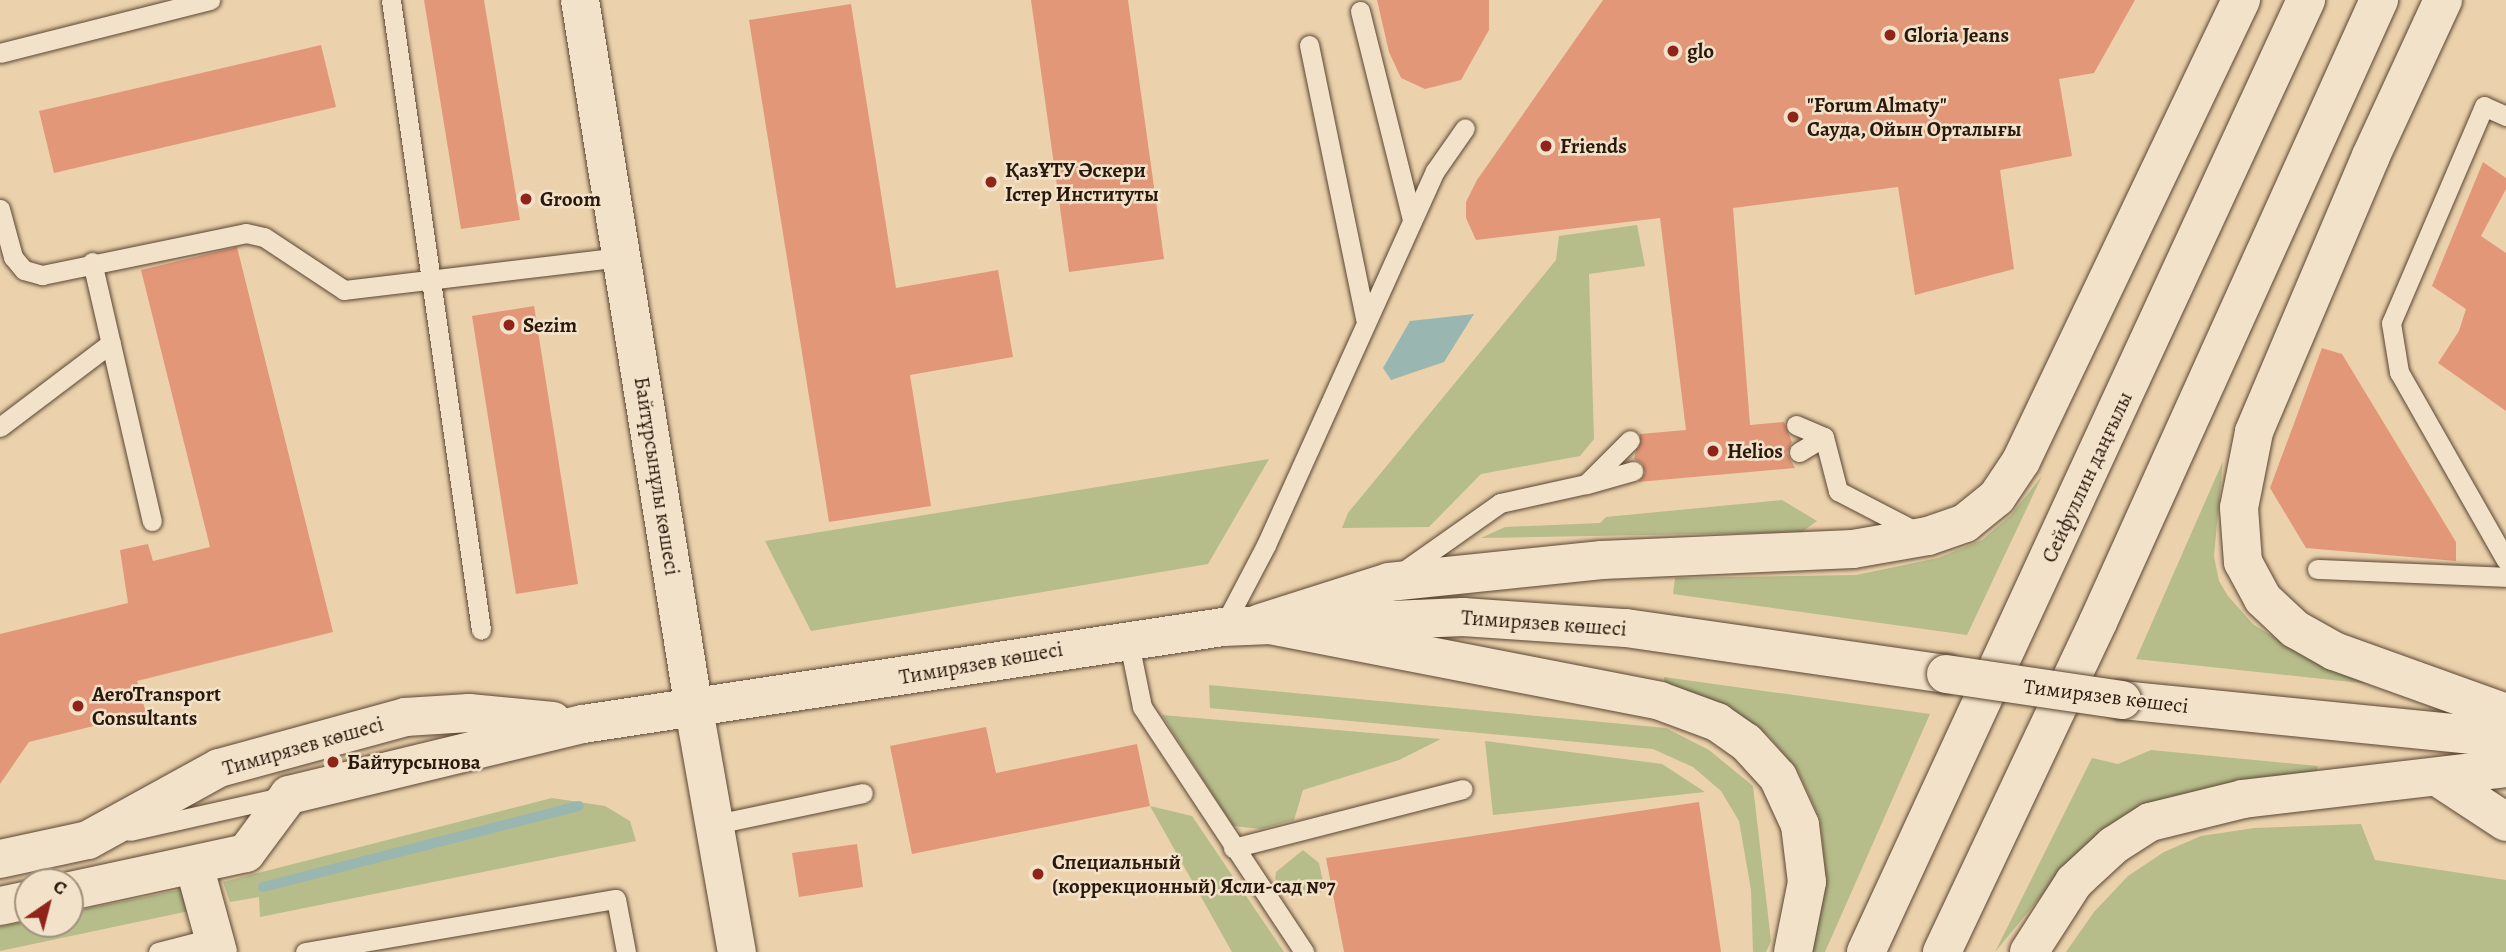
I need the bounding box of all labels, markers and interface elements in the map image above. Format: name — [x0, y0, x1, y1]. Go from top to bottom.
place label: Gloria Jeans — [1904, 22, 2009, 48]
marker: Gloria Jeans — [1882, 27, 1898, 43]
place label: glo — [1687, 38, 1714, 64]
marker: glo — [1665, 43, 1681, 59]
place label: "Forum Almaty" Сауда, Ойын Орталығы — [1807, 92, 2022, 142]
marker: "Forum Almaty" Сауда, Ойын Орталығы — [1785, 109, 1801, 125]
place label: Friends — [1560, 133, 1627, 159]
marker: Friends — [1538, 138, 1554, 154]
place label: ҚазҰТУ Әскери Істер Институты — [1005, 157, 1159, 207]
marker: ҚазҰТУ Әскери Істер Институты — [983, 174, 999, 190]
place label: Groom — [540, 186, 601, 212]
marker: Groom — [518, 191, 534, 207]
place label: Sezim — [523, 312, 577, 338]
marker: Sezim — [501, 317, 517, 333]
street label: Байтұрсынұлы көшесі — [629, 375, 685, 577]
street label: Сейфуллин даңғылы — [2036, 387, 2138, 567]
place label: Helios — [1727, 438, 1783, 464]
marker: Helios — [1705, 443, 1721, 459]
street label: Тимирязев көшесі — [1460, 605, 1628, 641]
street label: Тимирязев көшесі — [897, 636, 1065, 690]
street label: Тимирязев көшесі — [2022, 673, 2190, 719]
place label: AeroTransport Consultants — [92, 681, 221, 731]
marker: AeroTransport Consultants — [70, 698, 86, 714]
street label: Тимирязев көшесі — [220, 711, 386, 781]
place label: Байтурсынова — [347, 749, 481, 775]
marker: Байтурсынова — [325, 754, 341, 770]
place label: Специальный (коррекционный) Ясли-сад №7 — [1052, 849, 1335, 899]
marker: Специальный (коррекционный) Ясли-сад №7 — [1030, 866, 1046, 882]
north arrow — [14, 868, 84, 938]
text: С — [48, 873, 72, 901]

